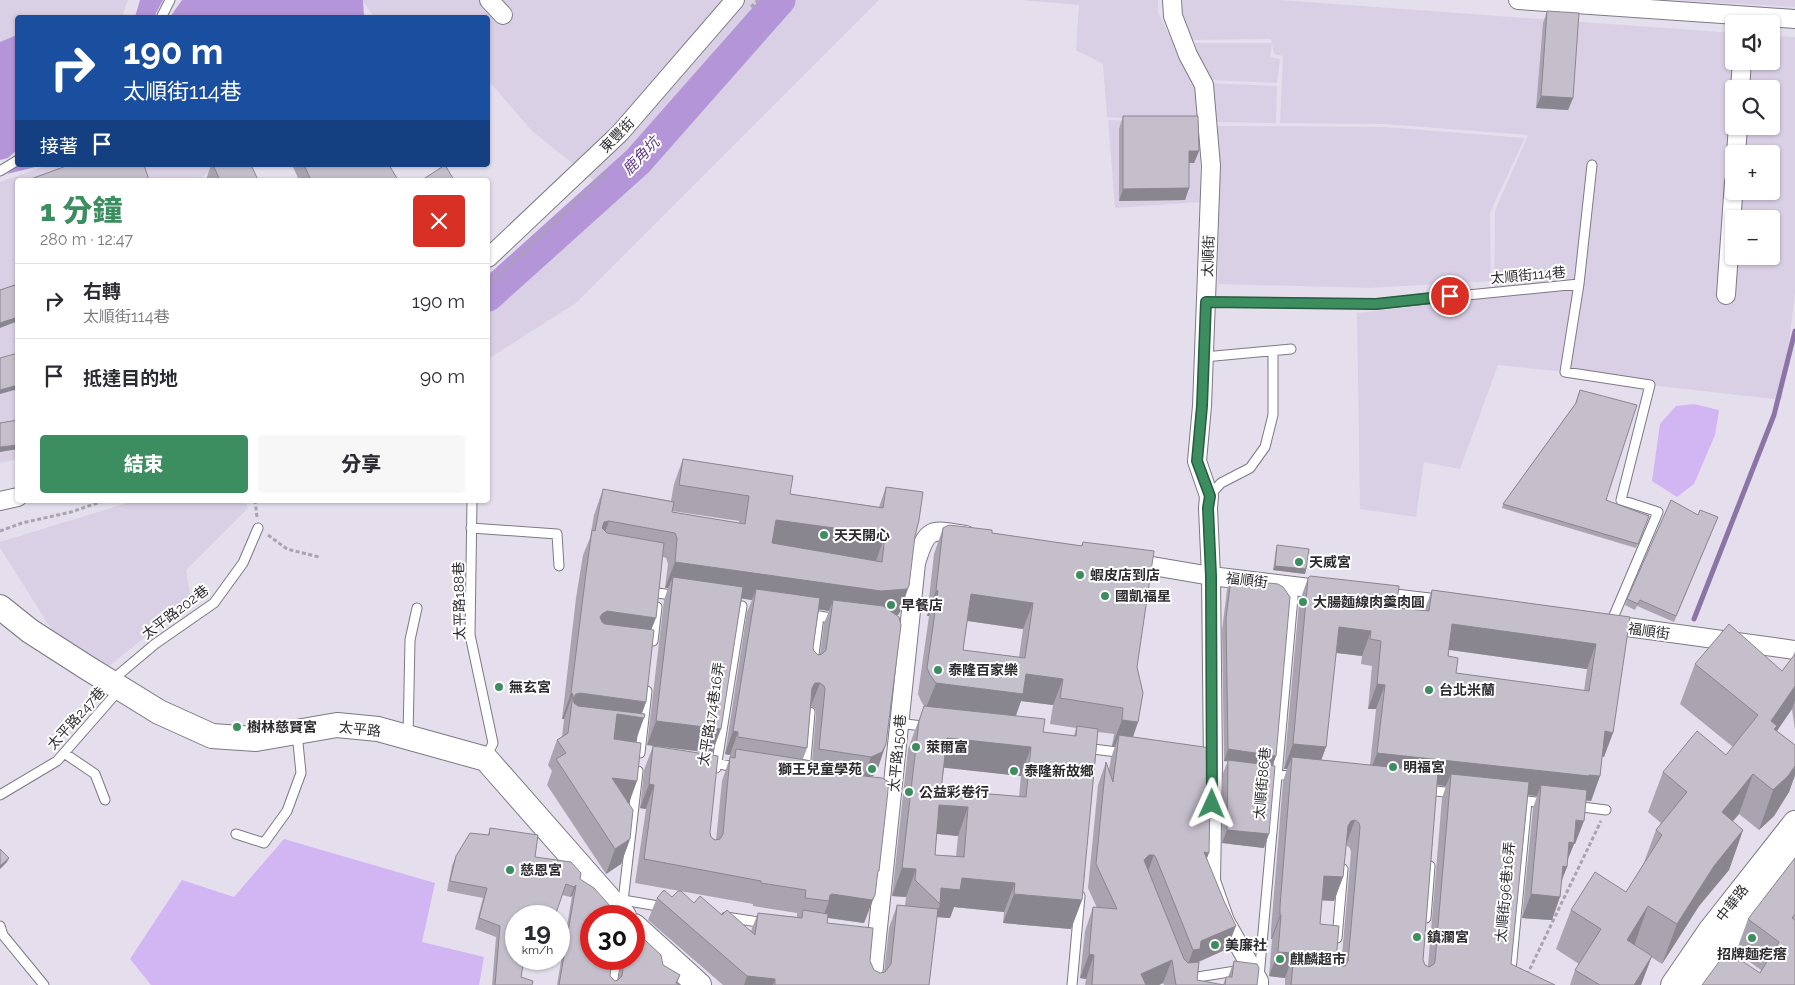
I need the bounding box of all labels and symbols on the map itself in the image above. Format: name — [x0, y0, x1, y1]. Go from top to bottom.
street label: 東豐街 — [597, 114, 637, 156]
water label: 鹿角坑 — [619, 132, 664, 178]
street label: 太順街 — [1199, 235, 1217, 277]
street label: 太順街114巷 — [1490, 264, 1566, 286]
pin — [1429, 275, 1471, 317]
place label: 天天開心 — [834, 527, 890, 543]
marker: 天天開心 — [818, 529, 830, 541]
place label: 天威宮 — [1309, 554, 1351, 570]
marker: 天威宮 — [1293, 556, 1305, 568]
street label: 太平路188巷 — [450, 562, 468, 640]
place label: 蝦皮店到店 — [1090, 567, 1160, 583]
marker: 蝦皮店到店 — [1074, 569, 1086, 581]
street label: 福順街 — [1225, 570, 1269, 590]
street label: 太平路202巷 — [139, 582, 211, 642]
place label: 國凱福星 — [1115, 588, 1171, 604]
marker: 國凱福星 — [1099, 590, 1111, 602]
place label: 大腸麵線肉羹肉圓 — [1313, 594, 1425, 610]
marker: 大腸麵線肉羹肉圓 — [1297, 596, 1309, 608]
place label: 早餐店 — [901, 597, 943, 613]
marker: 早餐店 — [885, 599, 897, 611]
street label: 福順街 — [1627, 620, 1671, 642]
street label: 太平路174巷16弄 — [695, 661, 727, 767]
place label: 泰隆百家樂 — [948, 662, 1018, 678]
marker: 泰隆百家樂 — [932, 664, 944, 676]
place label: 無玄宮 — [509, 679, 551, 695]
marker: 無玄宮 — [493, 681, 505, 693]
place label: 台北米蘭 — [1439, 682, 1495, 698]
street label: 太平路247巷 — [44, 684, 108, 752]
marker: 台北米蘭 — [1423, 684, 1435, 696]
street label: 太平路150巷 — [886, 713, 908, 793]
place label: 樹林慈賢宮 — [247, 719, 317, 735]
street label: 太平路 — [338, 719, 382, 739]
marker: 樹林慈賢宮 — [231, 721, 243, 733]
place label: 萊爾富 — [926, 739, 968, 755]
marker: 萊爾富 — [910, 741, 922, 753]
street label: 太順街86巷 — [1251, 746, 1273, 820]
place label: 明福宮 — [1403, 759, 1445, 775]
place label: 獅王兒童學苑 — [778, 761, 862, 777]
marker: 明福宮 — [1387, 761, 1399, 773]
marker: 獅王兒童學苑 — [866, 763, 878, 775]
place label: 泰隆新故鄉 — [1024, 763, 1094, 779]
marker: 泰隆新故鄉 — [1008, 765, 1020, 777]
position arrow — [1185, 777, 1237, 829]
place label: 公益彩卷行 — [919, 784, 989, 800]
marker: 公益彩卷行 — [903, 786, 915, 798]
street label: 太順街96巷16弄 — [1493, 841, 1517, 943]
place label: 慈恩宮 — [520, 862, 562, 878]
marker: 慈恩宮 — [504, 864, 516, 876]
street label: 中華路 — [1713, 882, 1751, 924]
speed limit sign: 30 — [580, 905, 645, 970]
place label: 鎮瀾宮 — [1427, 929, 1469, 945]
marker: 鎮瀾宮 — [1411, 931, 1423, 943]
marker: 招牌麵疙瘩 — [1746, 932, 1758, 944]
place label: 美廉社 — [1225, 937, 1267, 953]
marker: 美廉社 — [1209, 939, 1221, 951]
place label: 招牌麵疙瘩 — [1717, 946, 1787, 962]
place label: 麒麟超市 — [1290, 951, 1346, 967]
marker: 麒麟超市 — [1274, 953, 1286, 965]

